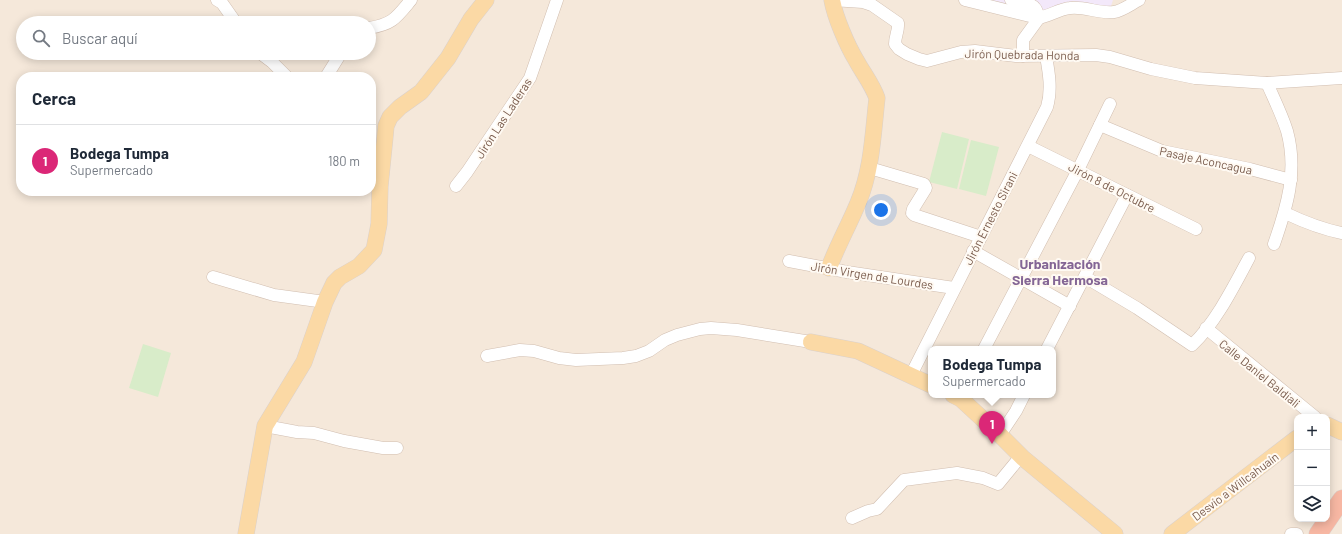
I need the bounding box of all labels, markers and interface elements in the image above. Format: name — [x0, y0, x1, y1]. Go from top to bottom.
search box — [16, 16, 376, 60]
icon: search — [30, 27, 52, 49]
text: Buscar aquí — [62, 29, 138, 47]
street label: Jirón Quebrada Honda — [964, 46, 1080, 62]
street label: Jirón Las Laderas — [472, 75, 534, 161]
text: Cerca — [32, 88, 76, 108]
street label: Pasaje Aconcagua — [1158, 143, 1254, 177]
text: Bodega Tumpa — [70, 144, 169, 162]
text: 1 — [43, 153, 47, 169]
text: 180 m — [328, 153, 360, 169]
street label: Jirón 8 de Octubre — [1066, 159, 1158, 215]
text: Supermercado — [70, 162, 153, 178]
street label: Jirón Ernesto Sirani — [960, 169, 1020, 267]
your location — [871, 200, 891, 220]
district label: Urbanización Sierra Hermosa — [1012, 255, 1108, 288]
street label: Jirón Virgen de Lourdes — [810, 258, 934, 292]
street label: Calle Daniel Baldiali — [1217, 336, 1303, 410]
popup — [928, 346, 1056, 398]
text: Bodega Tumpa — [943, 355, 1041, 373]
text: Supermercado — [943, 373, 1026, 389]
pin: 1 — [979, 411, 1005, 444]
map controls — [1294, 414, 1330, 522]
button: + — [1294, 414, 1330, 450]
street label: Desvío a Willcahuaín — [1189, 449, 1281, 523]
button: − — [1294, 450, 1330, 486]
button: layers — [1294, 486, 1330, 522]

